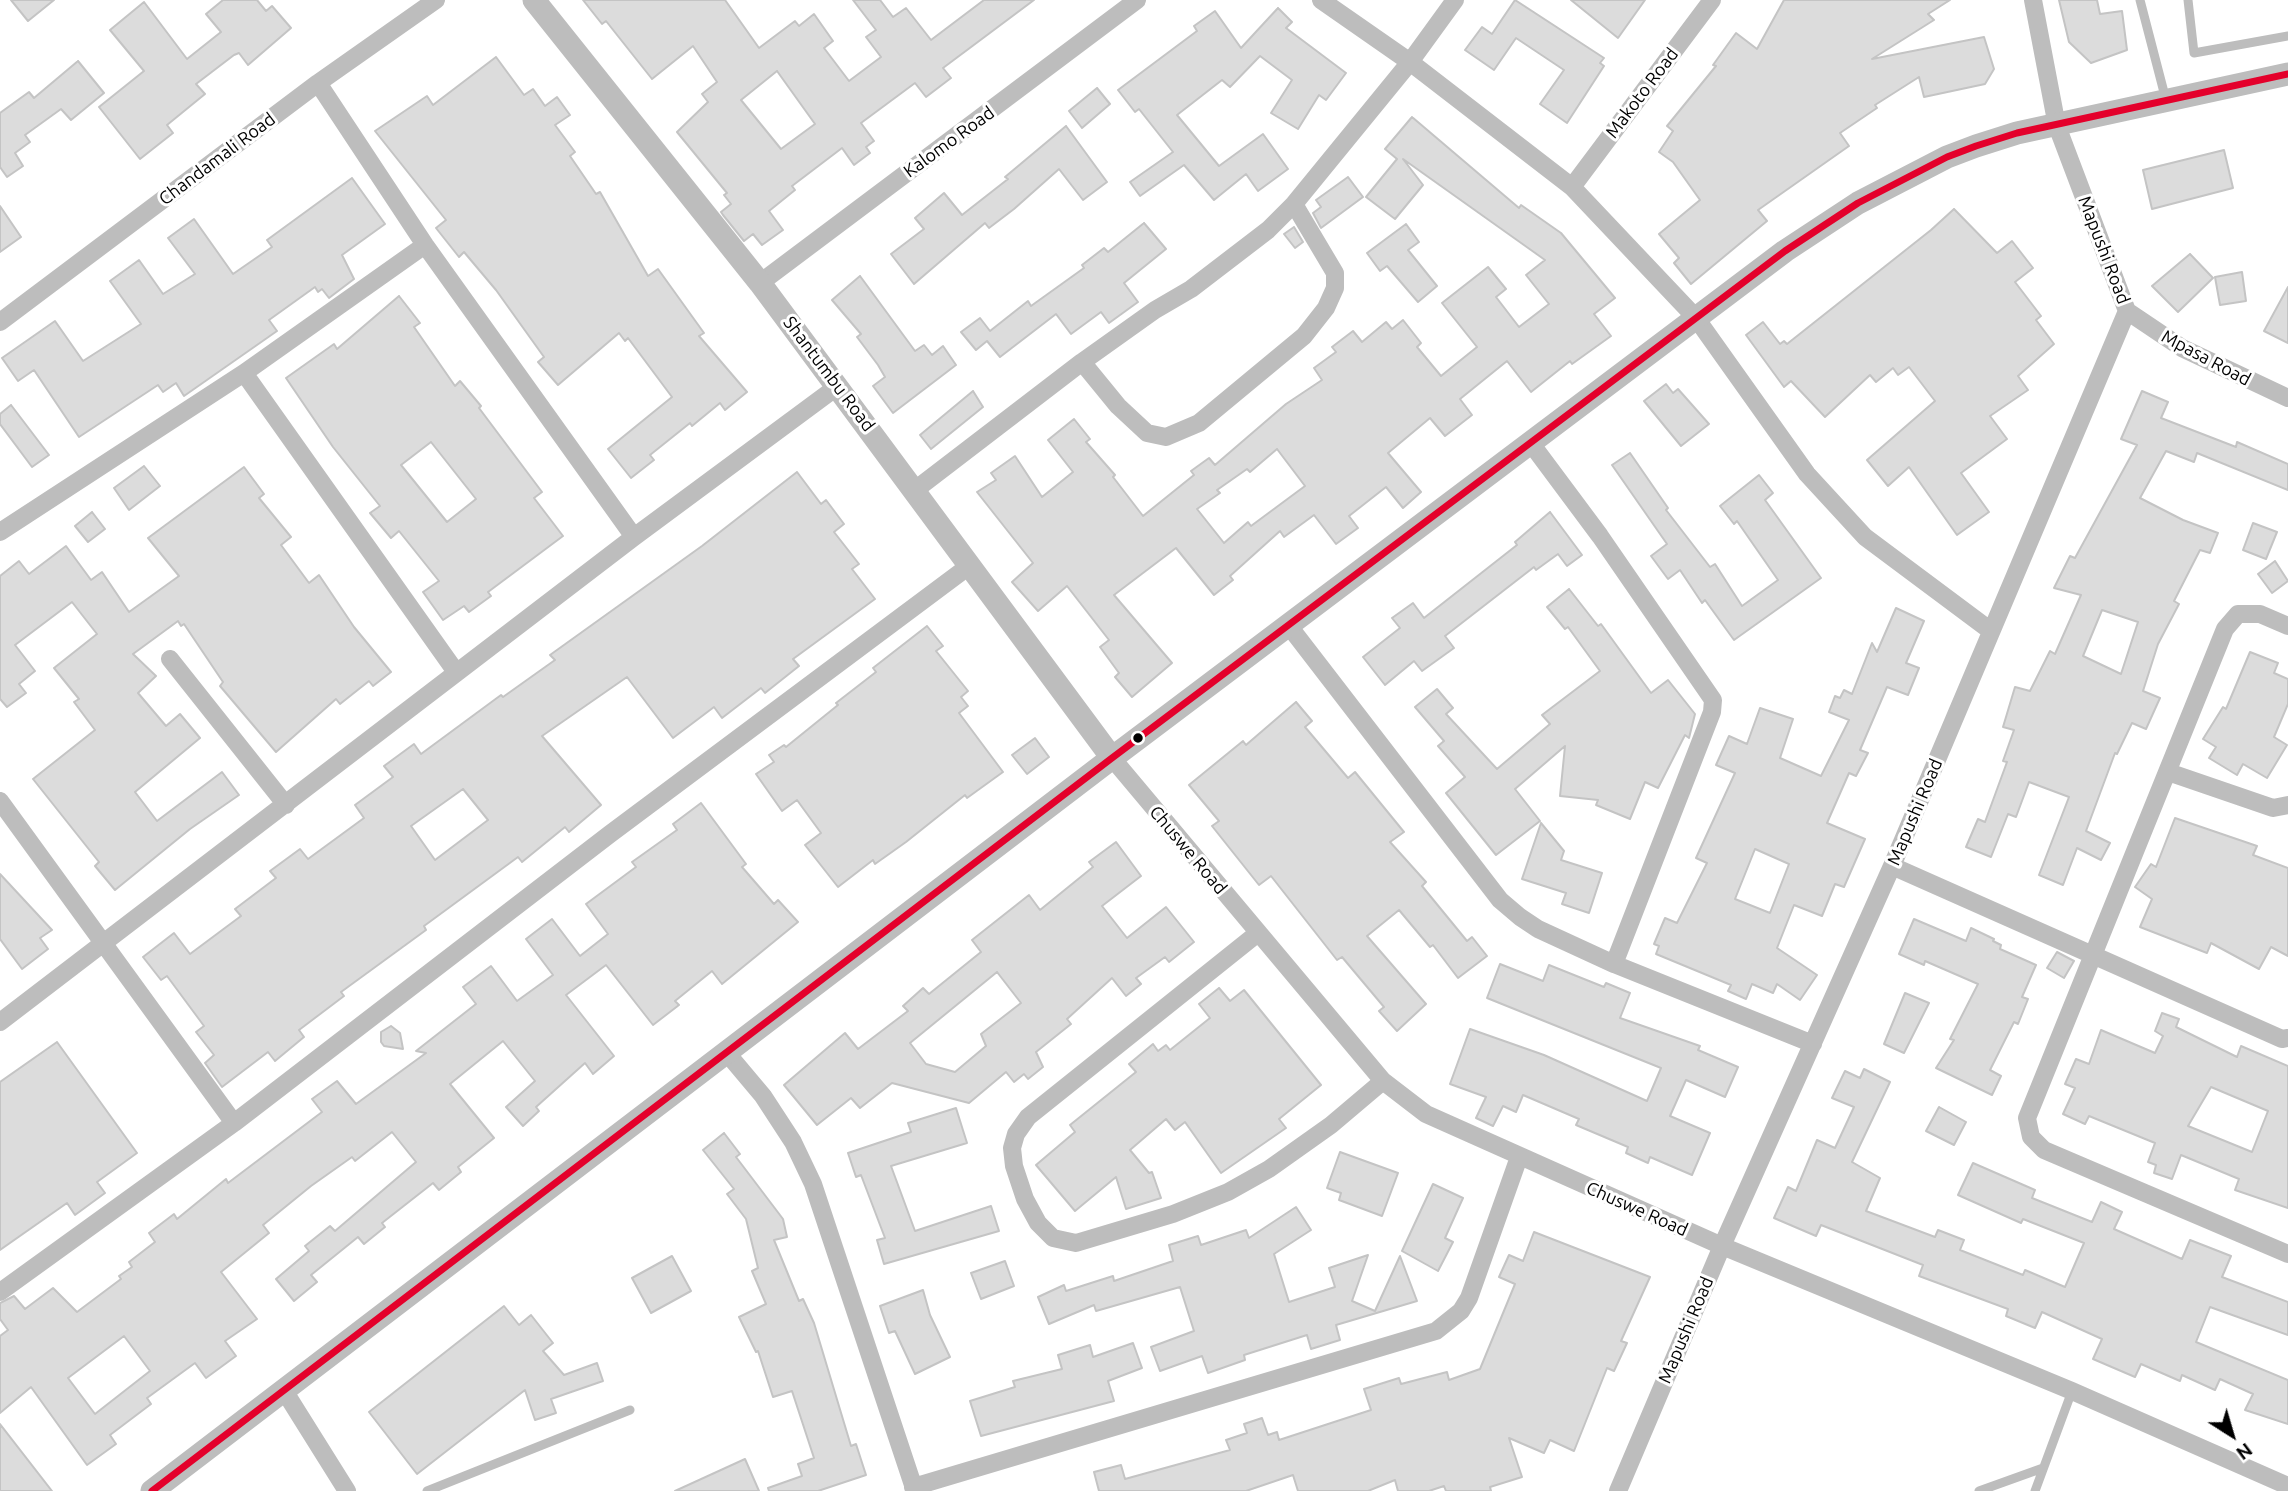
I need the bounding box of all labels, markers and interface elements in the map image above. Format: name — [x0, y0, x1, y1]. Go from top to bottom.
street label: Makoto Road — [1601, 44, 1683, 142]
street label: Kalomo Road — [899, 102, 999, 182]
street label: Chandamali Road — [155, 108, 279, 210]
street label: Mapushi Road — [2074, 193, 2134, 307]
street label: Shantumbu Road — [779, 312, 879, 436]
street label: Mpasa Road — [2158, 325, 2254, 391]
unlabelled marker — [1131, 731, 1145, 745]
street label: Mapushi Road — [1883, 755, 1947, 869]
street label: Chuswe Road — [1145, 801, 1231, 899]
street label: Chuswe Road — [1583, 1177, 1691, 1241]
street label: Mapushi Road — [1654, 1273, 1718, 1387]
north arrow — [2197, 1400, 2267, 1470]
text: N — [2232, 1439, 2257, 1465]

